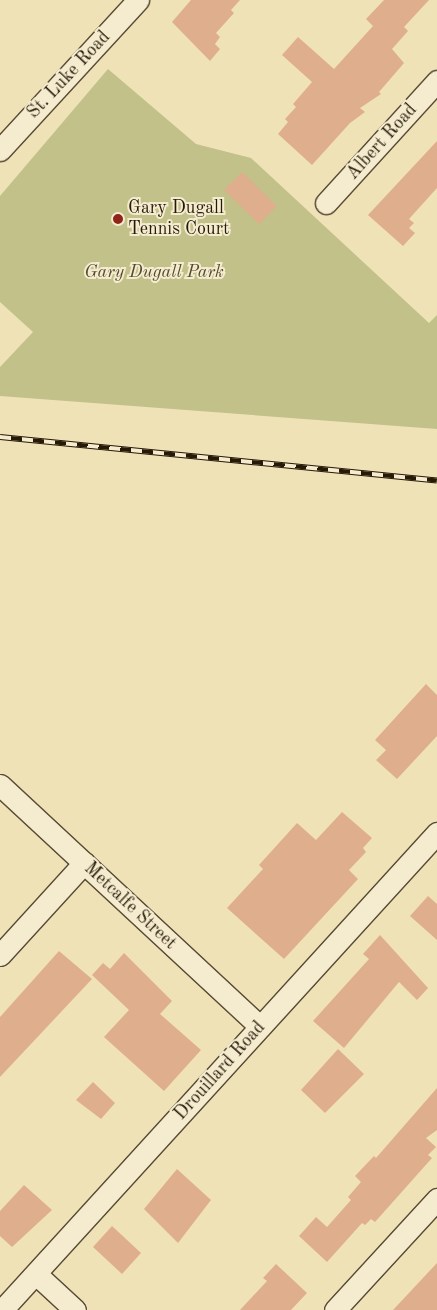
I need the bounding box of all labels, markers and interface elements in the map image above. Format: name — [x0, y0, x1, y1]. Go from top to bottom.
street label: St. Luke Road — [23, 27, 115, 123]
street label: Albert Road — [342, 99, 422, 185]
place label: Gary Dugall Tennis Court — [128, 198, 229, 240]
marker: Gary Dugall Tennis Court — [112, 213, 124, 225]
park label: Gary Dugall Park — [84, 261, 224, 283]
street label: Metcalfe Street — [79, 858, 181, 954]
street label: Drouillard Road — [170, 1017, 270, 1125]

